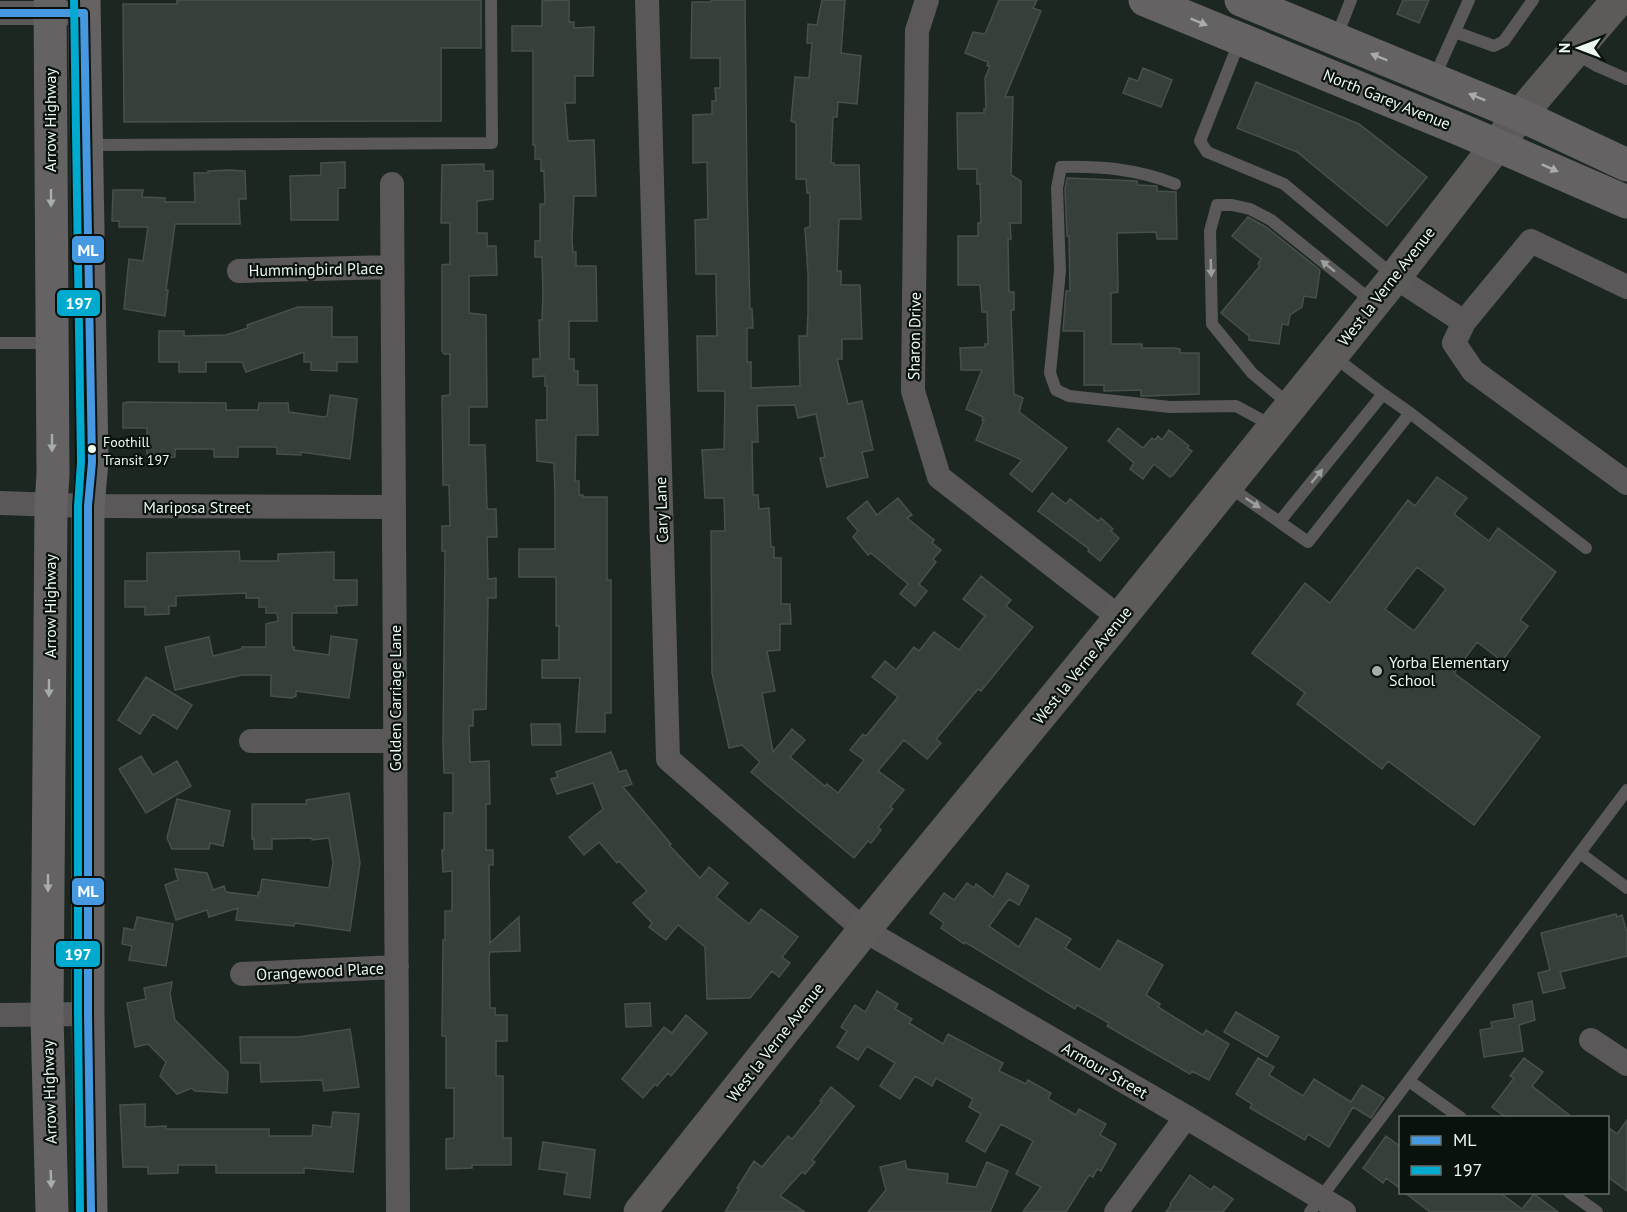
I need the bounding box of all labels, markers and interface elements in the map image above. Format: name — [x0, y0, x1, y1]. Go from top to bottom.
one-way arrow — [1191, 17, 1209, 27]
north arrow — [1549, 18, 1609, 78]
text: N — [1554, 43, 1574, 53]
one-way arrow — [1370, 52, 1388, 62]
street label: North Garey Avenue — [1321, 64, 1453, 134]
street label: Arrow Highway — [40, 68, 60, 172]
one-way arrow — [1468, 92, 1486, 101]
one-way arrow — [1541, 164, 1559, 174]
one-way arrow — [46, 188, 56, 207]
street label: West la Verne Avenue — [1333, 222, 1439, 350]
line badge: ML — [71, 235, 105, 264]
text: ML — [77, 240, 99, 260]
street label: Hummingbird Place — [248, 258, 384, 280]
one-way arrow — [1206, 259, 1215, 278]
one-way arrow — [1321, 260, 1336, 273]
line badge: 197 — [56, 289, 101, 317]
street label: Sharon Drive — [903, 292, 925, 380]
text: 197 — [65, 293, 93, 313]
place label: Foothill Transit 197 — [103, 433, 170, 469]
one-way arrow — [48, 434, 57, 453]
marker: Foothill Transit 197 — [86, 443, 98, 455]
one-way arrow — [1310, 469, 1323, 484]
street label: Cary Lane — [650, 477, 672, 543]
street label: Mariposa Street — [143, 497, 251, 517]
one-way arrow — [1245, 497, 1261, 509]
street label: Arrow Highway — [40, 554, 60, 658]
street label: West la Verne Avenue — [1028, 602, 1136, 728]
street label: Golden Carriage Lane — [385, 625, 405, 771]
place label: Yorba Elementary School — [1389, 652, 1509, 690]
marker: Yorba Elementary School — [1370, 664, 1384, 678]
one-way arrow — [44, 679, 54, 698]
one-way arrow — [43, 874, 53, 893]
line badge: ML — [71, 877, 105, 906]
text: ML — [77, 881, 99, 901]
line badge: 197 — [55, 940, 101, 968]
text: 197 — [64, 944, 92, 964]
street label: Orangewood Place — [256, 958, 384, 984]
street label: West la Verne Avenue — [722, 978, 828, 1106]
street label: Armour Street — [1059, 1037, 1152, 1103]
street label: Arrow Highway — [37, 1039, 61, 1144]
legend — [1399, 1116, 1609, 1194]
text: ML — [1453, 1128, 1477, 1151]
text: 197 — [1453, 1158, 1482, 1181]
one-way arrow — [47, 1170, 56, 1189]

